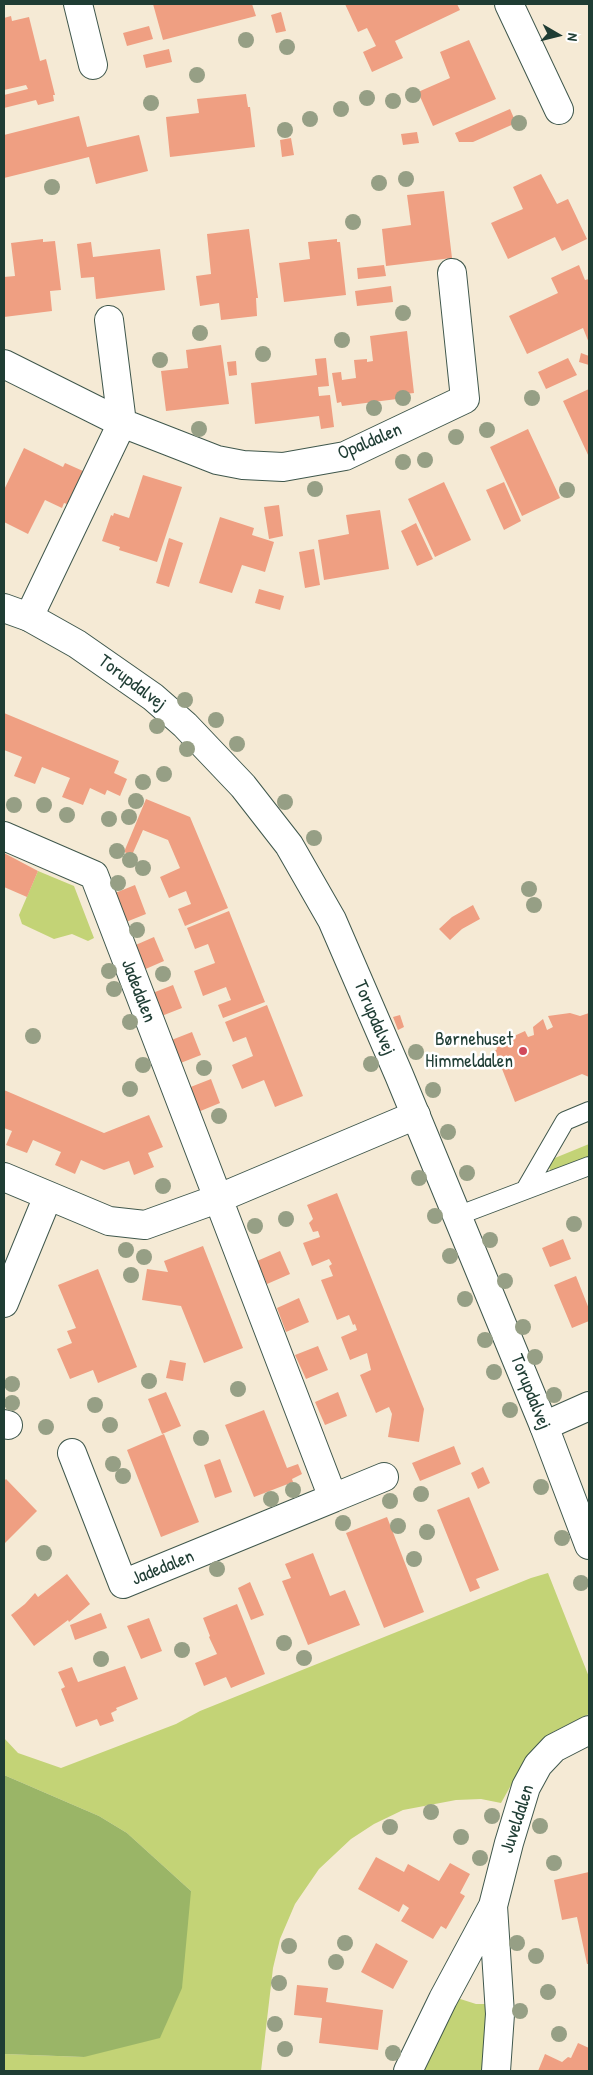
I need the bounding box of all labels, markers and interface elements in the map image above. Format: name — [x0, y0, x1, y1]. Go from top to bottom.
north arrow — [533, 10, 583, 60]
text: N — [563, 32, 583, 42]
street label: Opaldalen — [335, 418, 405, 466]
street label: Torupdalvej — [94, 650, 170, 716]
street label: Jadedalen — [116, 956, 160, 1026]
street label: Torupdalvej — [348, 977, 400, 1059]
place label: Børnehuset Himmeldalen — [425, 1029, 513, 1073]
marker: Børnehuset Himmeldalen — [517, 1045, 529, 1057]
street label: Torupdalvej — [505, 1351, 555, 1433]
street label: Jadedalen — [128, 1545, 198, 1591]
street label: Juveldalen — [496, 1782, 540, 1856]

